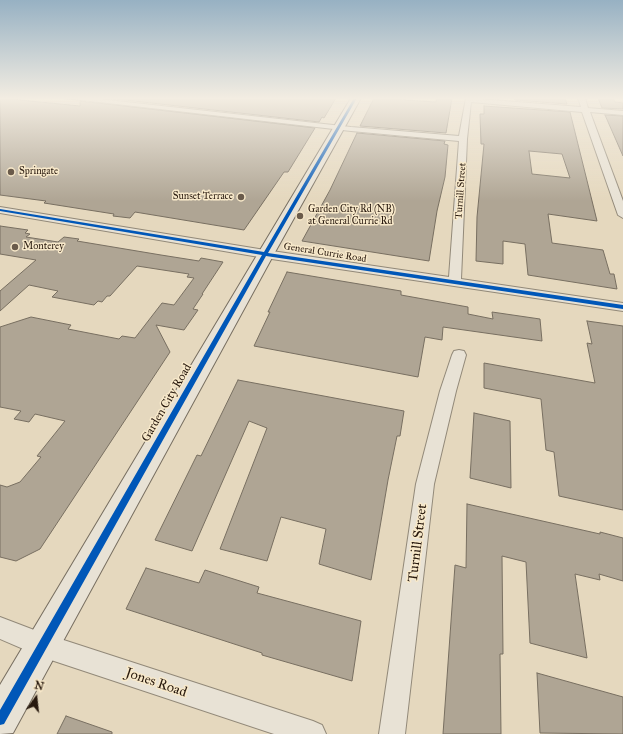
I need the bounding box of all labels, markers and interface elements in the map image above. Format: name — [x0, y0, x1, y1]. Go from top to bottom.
street label: Turnill Street — [453, 162, 469, 220]
place label: Springate — [19, 166, 58, 178]
marker: Springate — [6, 167, 16, 177]
place label: Sunset Terrace — [173, 191, 233, 203]
marker: Sunset Terrace — [236, 192, 246, 202]
place label: Garden City Rd (NB) at General Currie Rd — [308, 204, 395, 228]
marker: Garden City Rd (NB) at General Currie Rd — [295, 211, 305, 221]
place label: Monterey — [23, 241, 64, 253]
street label: General Currie Road — [283, 241, 367, 265]
marker: Monterey — [10, 242, 20, 252]
street label: Garden City Road — [139, 361, 195, 445]
street label: Turnill Street — [405, 503, 431, 583]
street label: Jones Road — [123, 665, 189, 701]
north arrow — [16, 678, 56, 718]
text: N — [33, 678, 45, 693]

